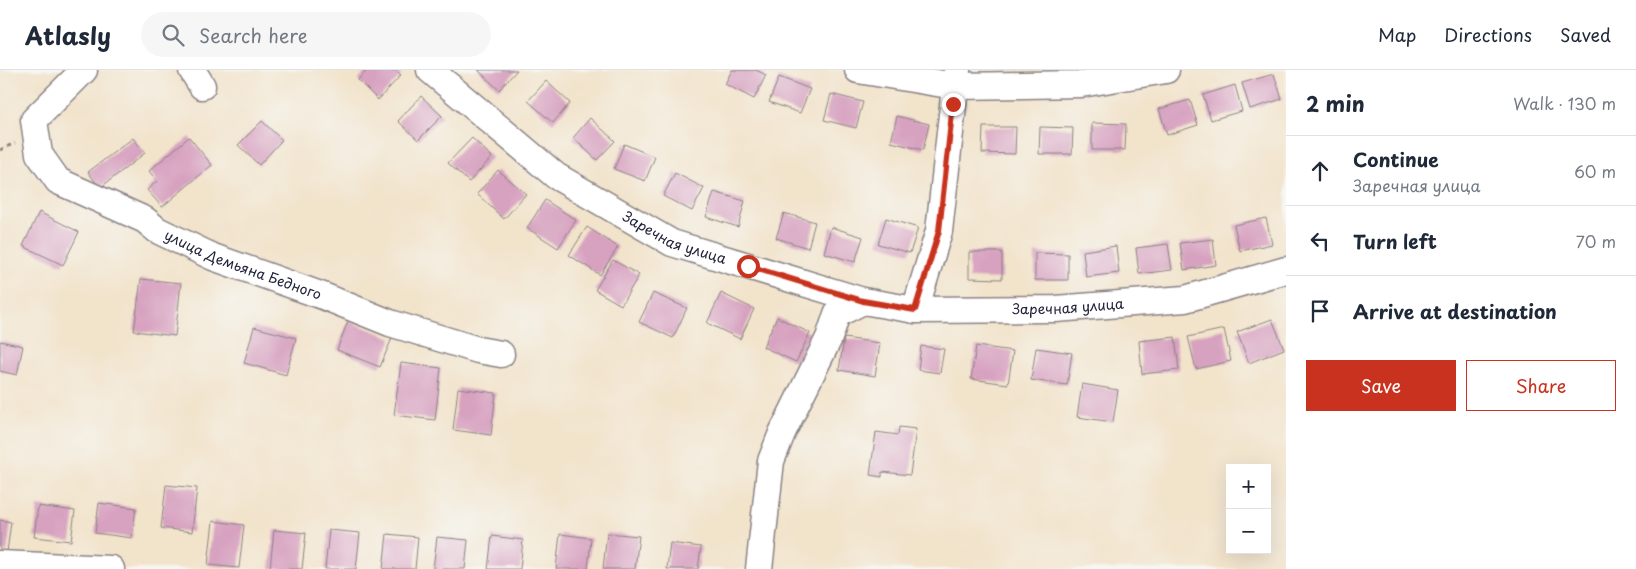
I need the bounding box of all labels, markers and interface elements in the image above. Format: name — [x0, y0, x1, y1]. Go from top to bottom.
search box — [141, 12, 491, 57]
text: Atlasly — [25, 17, 111, 53]
icon: search — [159, 21, 187, 49]
text: Search here — [199, 21, 308, 49]
text: Map — [1378, 21, 1416, 48]
text: Directions — [1444, 21, 1532, 48]
text: Saved — [1560, 21, 1611, 48]
text: 2 min — [1306, 87, 1365, 119]
text: Walk · 130 m — [1513, 91, 1616, 115]
route end — [942, 93, 965, 116]
text: Continue — [1353, 145, 1439, 173]
icon: ahead — [1306, 157, 1334, 185]
text: 60 m — [1574, 159, 1616, 183]
text: Заречная улица — [1353, 173, 1481, 197]
street label: Заречная улица — [619, 206, 729, 269]
street label: улица Демьяна Бедного — [161, 224, 325, 305]
icon: left — [1306, 227, 1334, 255]
text: Turn left — [1353, 227, 1437, 255]
text: 70 m — [1576, 229, 1616, 253]
route start — [737, 255, 760, 278]
street label: Заречная улица — [1012, 293, 1125, 319]
icon: arrive — [1306, 297, 1334, 325]
text: Arrive at destination — [1353, 297, 1557, 325]
button: Save — [1306, 360, 1456, 411]
button: Share — [1466, 360, 1616, 411]
map controls — [1226, 464, 1271, 554]
button: + — [1226, 464, 1271, 509]
button: − — [1226, 509, 1271, 554]

